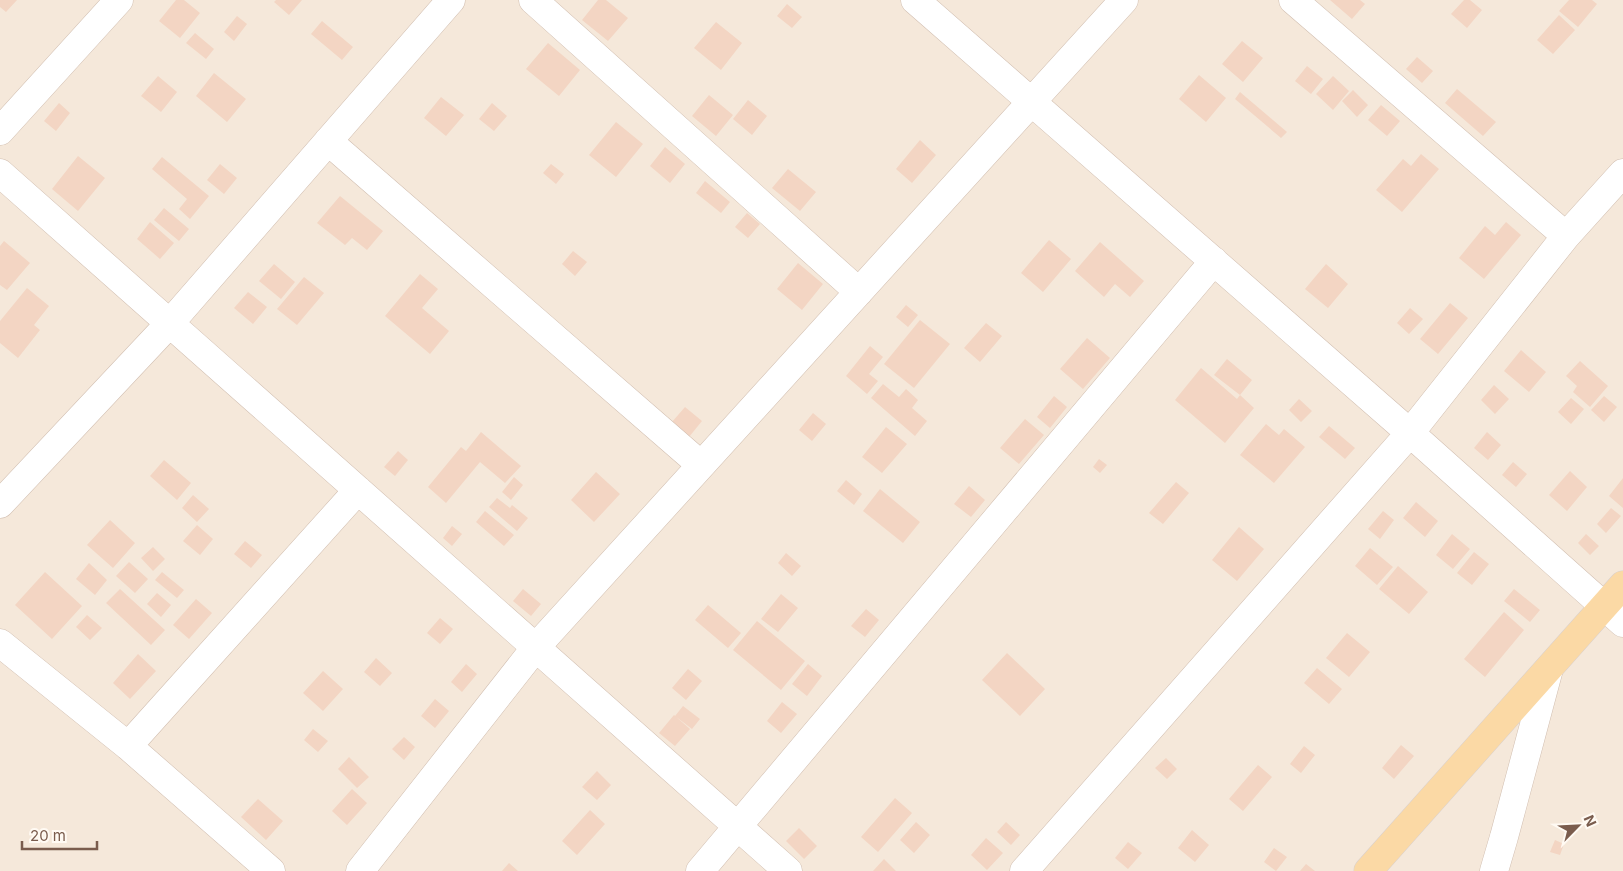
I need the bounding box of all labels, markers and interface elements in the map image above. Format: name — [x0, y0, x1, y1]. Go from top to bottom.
north arrow — [1553, 801, 1603, 851]
text: N — [1580, 812, 1600, 829]
scale bar — [22, 818, 98, 850]
text: 20 m — [30, 826, 66, 845]

